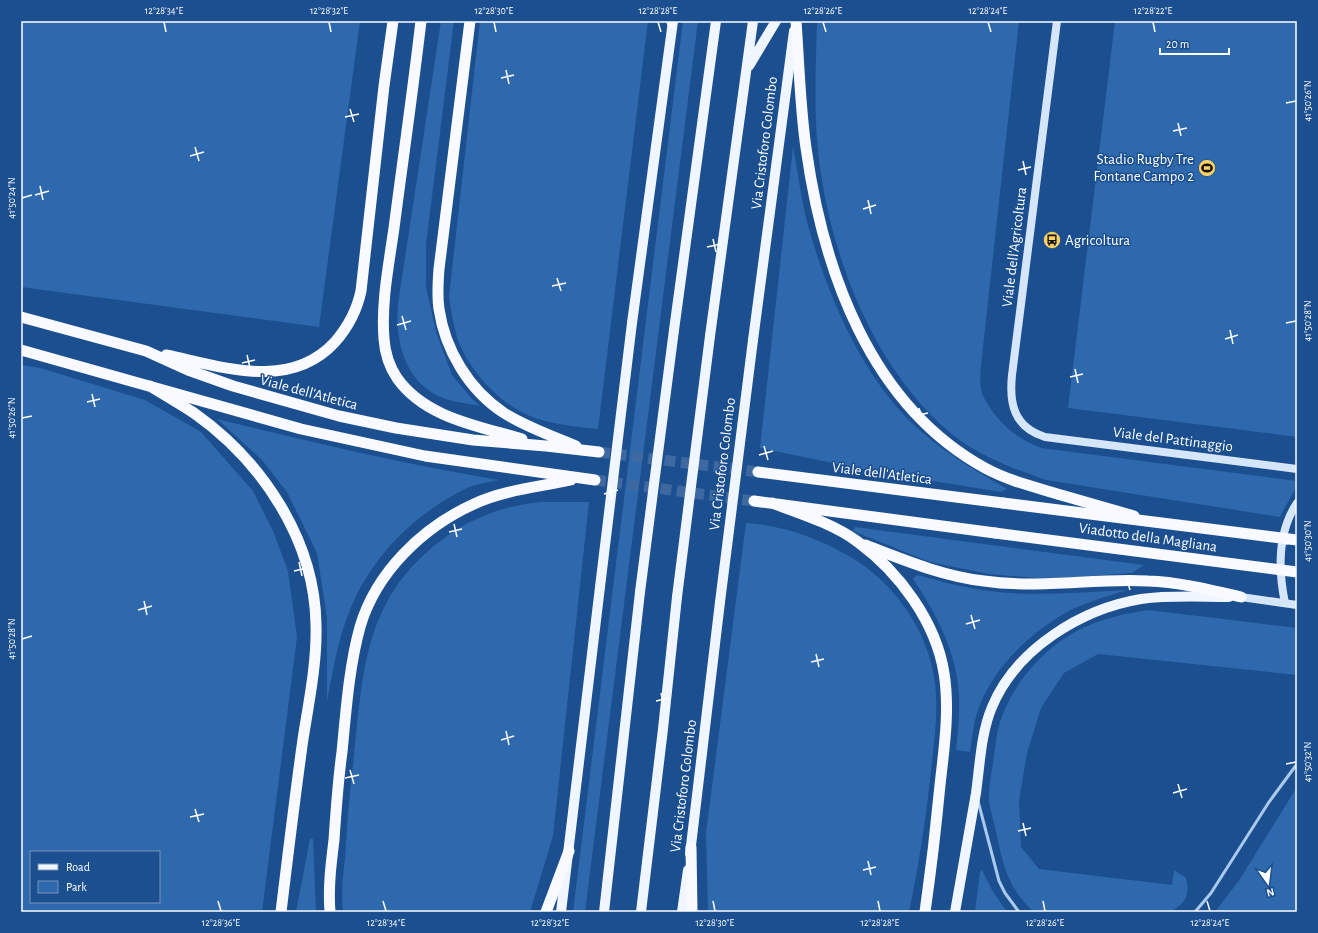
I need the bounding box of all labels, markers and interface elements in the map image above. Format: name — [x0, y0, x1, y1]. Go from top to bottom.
text: 12°28'34"E — [145, 6, 183, 16]
text: 12°28'32"E — [310, 6, 348, 16]
text: 12°28'30"E — [475, 6, 514, 16]
text: 12°28'28"E — [639, 6, 678, 16]
text: 12°28'26"E — [804, 6, 843, 16]
text: 12°28'24"E — [969, 6, 1008, 16]
text: 12°28'22"E — [1134, 6, 1172, 16]
scale bar — [1160, 30, 1229, 56]
text: 20 m — [1166, 38, 1189, 50]
street label: Via Cristoforo Colombo — [749, 76, 780, 210]
text: 41°50'26"N — [1303, 80, 1313, 122]
place label: Stadio Rugby Tre Fontane Campo 2 — [1093, 152, 1194, 184]
sports icon: Stadio Rugby Tre Fontane Campo 2 — [1197, 158, 1217, 178]
text: 41°50'24"N — [7, 177, 17, 219]
street label: Viale dell'Agricoltura — [1000, 186, 1029, 308]
bus stop icon: Agricoltura — [1042, 230, 1062, 250]
place label: Agricoltura — [1065, 233, 1130, 248]
text: 41°50'28"N — [1303, 300, 1313, 342]
street label: Viale dell'Atletica — [258, 372, 359, 413]
text: 41°50'26"N — [7, 397, 17, 439]
street label: Via Cristoforo Colombo — [707, 397, 738, 531]
street label: Viale del Pattinaggio — [1112, 425, 1234, 454]
street label: Viale dell'Atletica — [831, 460, 933, 487]
street label: Viadotto della Magliana — [1078, 520, 1218, 555]
text: 41°50'30"N — [1303, 520, 1313, 562]
text: 41°50'28"N — [7, 618, 17, 660]
street label: Via Cristoforo Colombo — [668, 719, 699, 853]
text: 41°50'32"N — [1303, 742, 1313, 782]
legend — [30, 851, 160, 903]
text: Road — [66, 861, 90, 873]
north arrow — [1248, 863, 1288, 903]
text: Park — [66, 881, 87, 893]
text: N — [1265, 886, 1275, 898]
text: 12°28'36"E — [202, 918, 240, 928]
text: 12°28'34"E — [367, 918, 405, 928]
text: 12°28'32"E — [531, 918, 569, 928]
text: 12°28'30"E — [696, 918, 735, 928]
text: 12°28'28"E — [861, 918, 900, 928]
text: 12°28'26"E — [1026, 918, 1065, 928]
text: 12°28'24"E — [1191, 918, 1230, 928]

